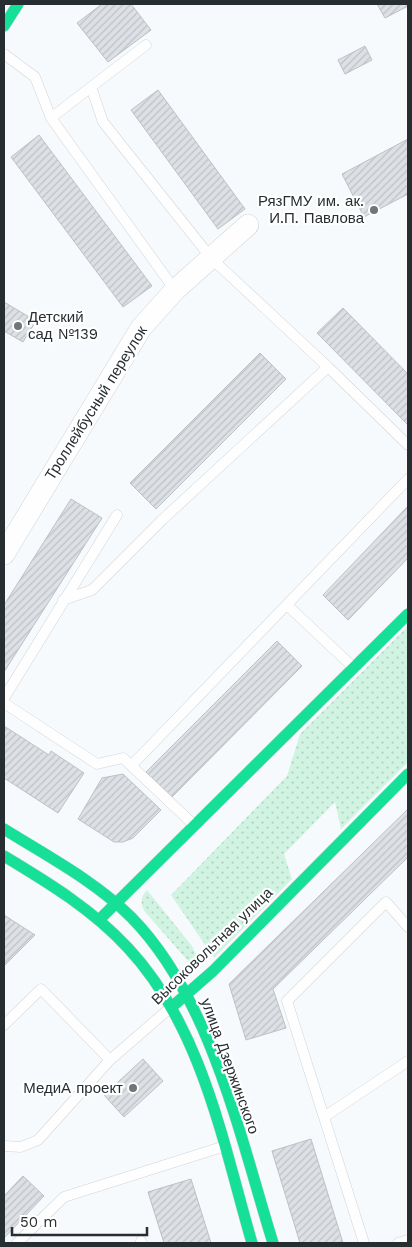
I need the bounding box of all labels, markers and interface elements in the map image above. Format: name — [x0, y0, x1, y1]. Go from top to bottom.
place label: РязГМУ им. ак. И.П. Павлова — [258, 192, 365, 227]
marker: РязГМУ им. ак. И.П. Павлова — [368, 204, 380, 216]
place label: Детский сад №139 — [28, 308, 98, 343]
marker: Детский сад №139 — [12, 320, 24, 332]
street label: Троллейбусный переулок — [41, 322, 151, 483]
street label: Высоковольтная улица — [148, 883, 277, 1008]
street label: улица Дзержинского — [197, 996, 263, 1136]
place label: МедиА проект — [23, 1079, 123, 1097]
marker: МедиА проект — [127, 1082, 139, 1094]
scale bar — [12, 1204, 148, 1236]
text: 50 m — [20, 1213, 57, 1231]

